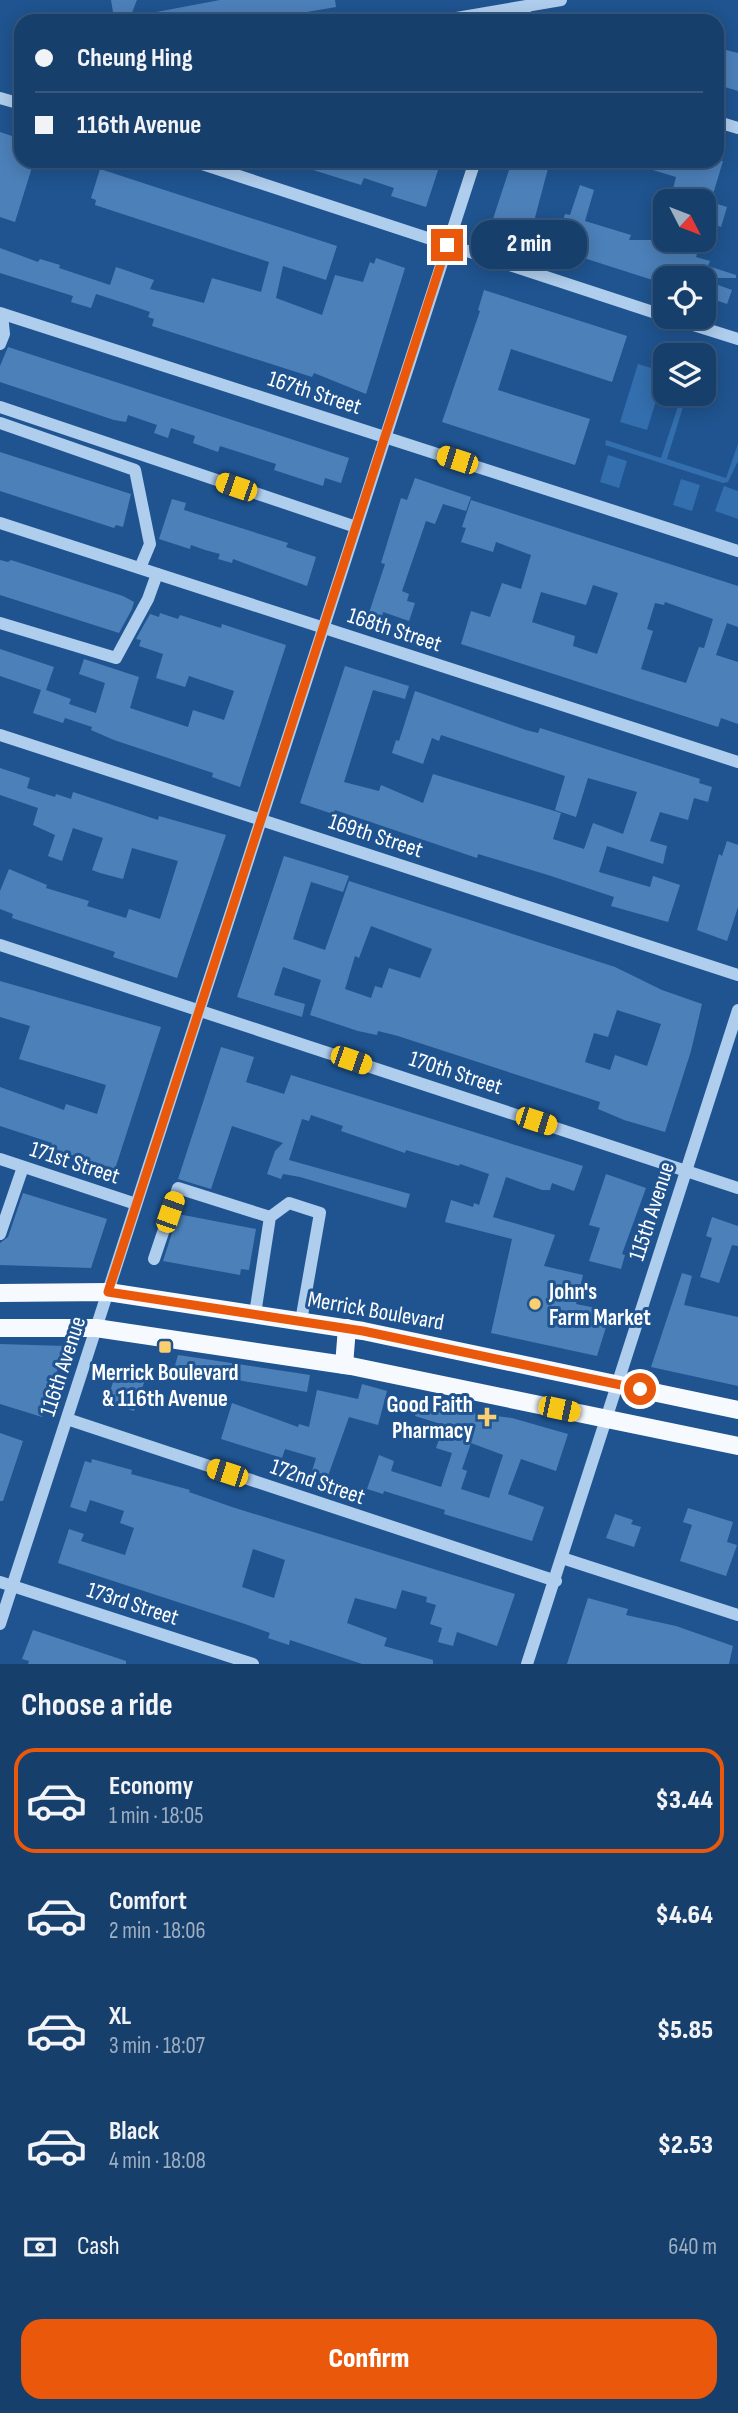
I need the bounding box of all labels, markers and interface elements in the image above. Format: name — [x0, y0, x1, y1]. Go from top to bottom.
text: Cheung Hing — [77, 43, 193, 74]
text: 116th Avenue — [77, 110, 201, 141]
north arrow — [653, 189, 716, 252]
map controls — [653, 189, 716, 406]
callout: 2 min — [472, 220, 587, 270]
route end — [431, 229, 463, 261]
text: 2 min — [507, 230, 551, 258]
button: locate — [653, 266, 716, 329]
button: layers — [653, 343, 716, 406]
street label: 167th Street — [264, 365, 365, 421]
car — [434, 444, 481, 476]
car — [213, 470, 260, 504]
street label: 168th Street — [344, 602, 445, 658]
street label: 169th Street — [325, 808, 426, 864]
car — [328, 1043, 375, 1077]
street label: 170th Street — [405, 1045, 506, 1101]
car — [513, 1105, 560, 1137]
street label: 171st Street — [26, 1135, 123, 1191]
street label: 115th Avenue — [623, 1158, 681, 1264]
car — [154, 1189, 187, 1235]
place label: John's Farm Market — [548, 1278, 651, 1332]
street label: Merrick Boulevard — [305, 1285, 446, 1337]
marker: John's Farm Market — [527, 1296, 543, 1312]
street label: 116th Avenue — [34, 1313, 92, 1420]
marker: Merrick Boulevard & 116th Avenue — [157, 1339, 173, 1355]
place label: Merrick Boulevard & 116th Avenue — [91, 1359, 239, 1413]
route start — [624, 1373, 656, 1405]
place label: Good Faith Pharmacy — [387, 1391, 473, 1445]
car — [537, 1394, 582, 1424]
marker: Good Faith Pharmacy — [479, 1409, 495, 1425]
street label: 172nd Street — [267, 1453, 369, 1511]
car — [204, 1457, 251, 1489]
street label: 173rd Street — [83, 1576, 182, 1632]
text: Choose a ride — [21, 1686, 173, 1725]
icon: car — [25, 1769, 88, 1832]
text: Economy — [109, 1771, 193, 1802]
text: $3.44 — [656, 1785, 713, 1816]
text: 1 min · 18:05 — [109, 1802, 203, 1830]
icon: car — [25, 1884, 88, 1947]
text: Comfort — [109, 1886, 187, 1917]
text: $4.64 — [656, 1900, 713, 1931]
text: 2 min · 18:06 — [109, 1917, 206, 1945]
icon: car — [25, 1999, 88, 2062]
text: XL — [109, 2001, 131, 2032]
text: $5.85 — [657, 2015, 713, 2046]
text: 3 min · 18:07 — [109, 2032, 205, 2060]
icon: car — [25, 2114, 88, 2177]
text: Black — [109, 2116, 159, 2147]
text: $2.53 — [658, 2130, 713, 2161]
text: 4 min · 18:08 — [109, 2147, 206, 2175]
icon: cash — [21, 2228, 59, 2266]
text: Cash — [77, 2231, 120, 2262]
text: 640 m — [668, 2233, 717, 2261]
button: Confirm — [21, 2319, 717, 2399]

